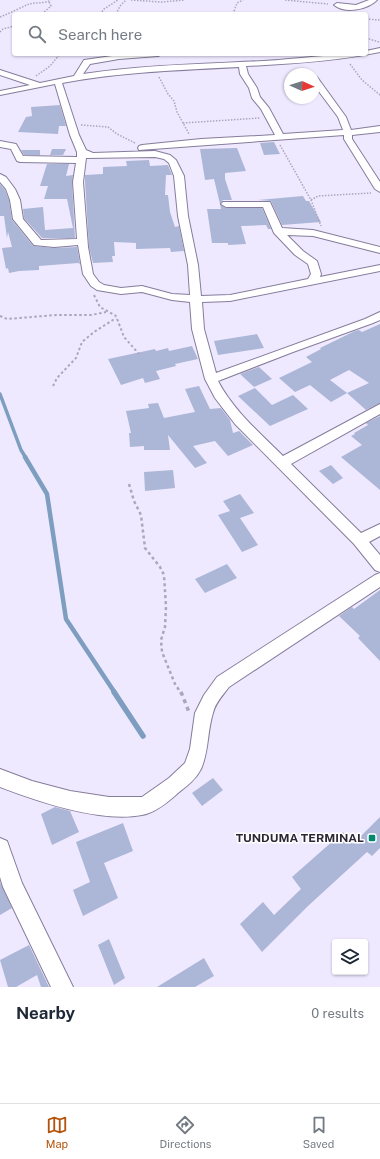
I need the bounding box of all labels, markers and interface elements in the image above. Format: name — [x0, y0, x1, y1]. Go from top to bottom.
search box — [12, 12, 368, 56]
icon: search — [26, 23, 48, 45]
text: Search here — [58, 26, 142, 43]
north arrow — [284, 68, 320, 104]
place label: TUNDUMA TERMINAL — [236, 831, 364, 845]
marker: TUNDUMA TERMINAL — [367, 833, 377, 843]
map controls — [332, 939, 368, 975]
button: layers — [332, 939, 368, 975]
text: Nearby — [16, 1003, 75, 1023]
text: 0 results — [311, 1006, 364, 1021]
tab: Map — [46, 1114, 68, 1150]
tab: Directions — [160, 1114, 211, 1150]
tab: Saved — [303, 1114, 334, 1150]

